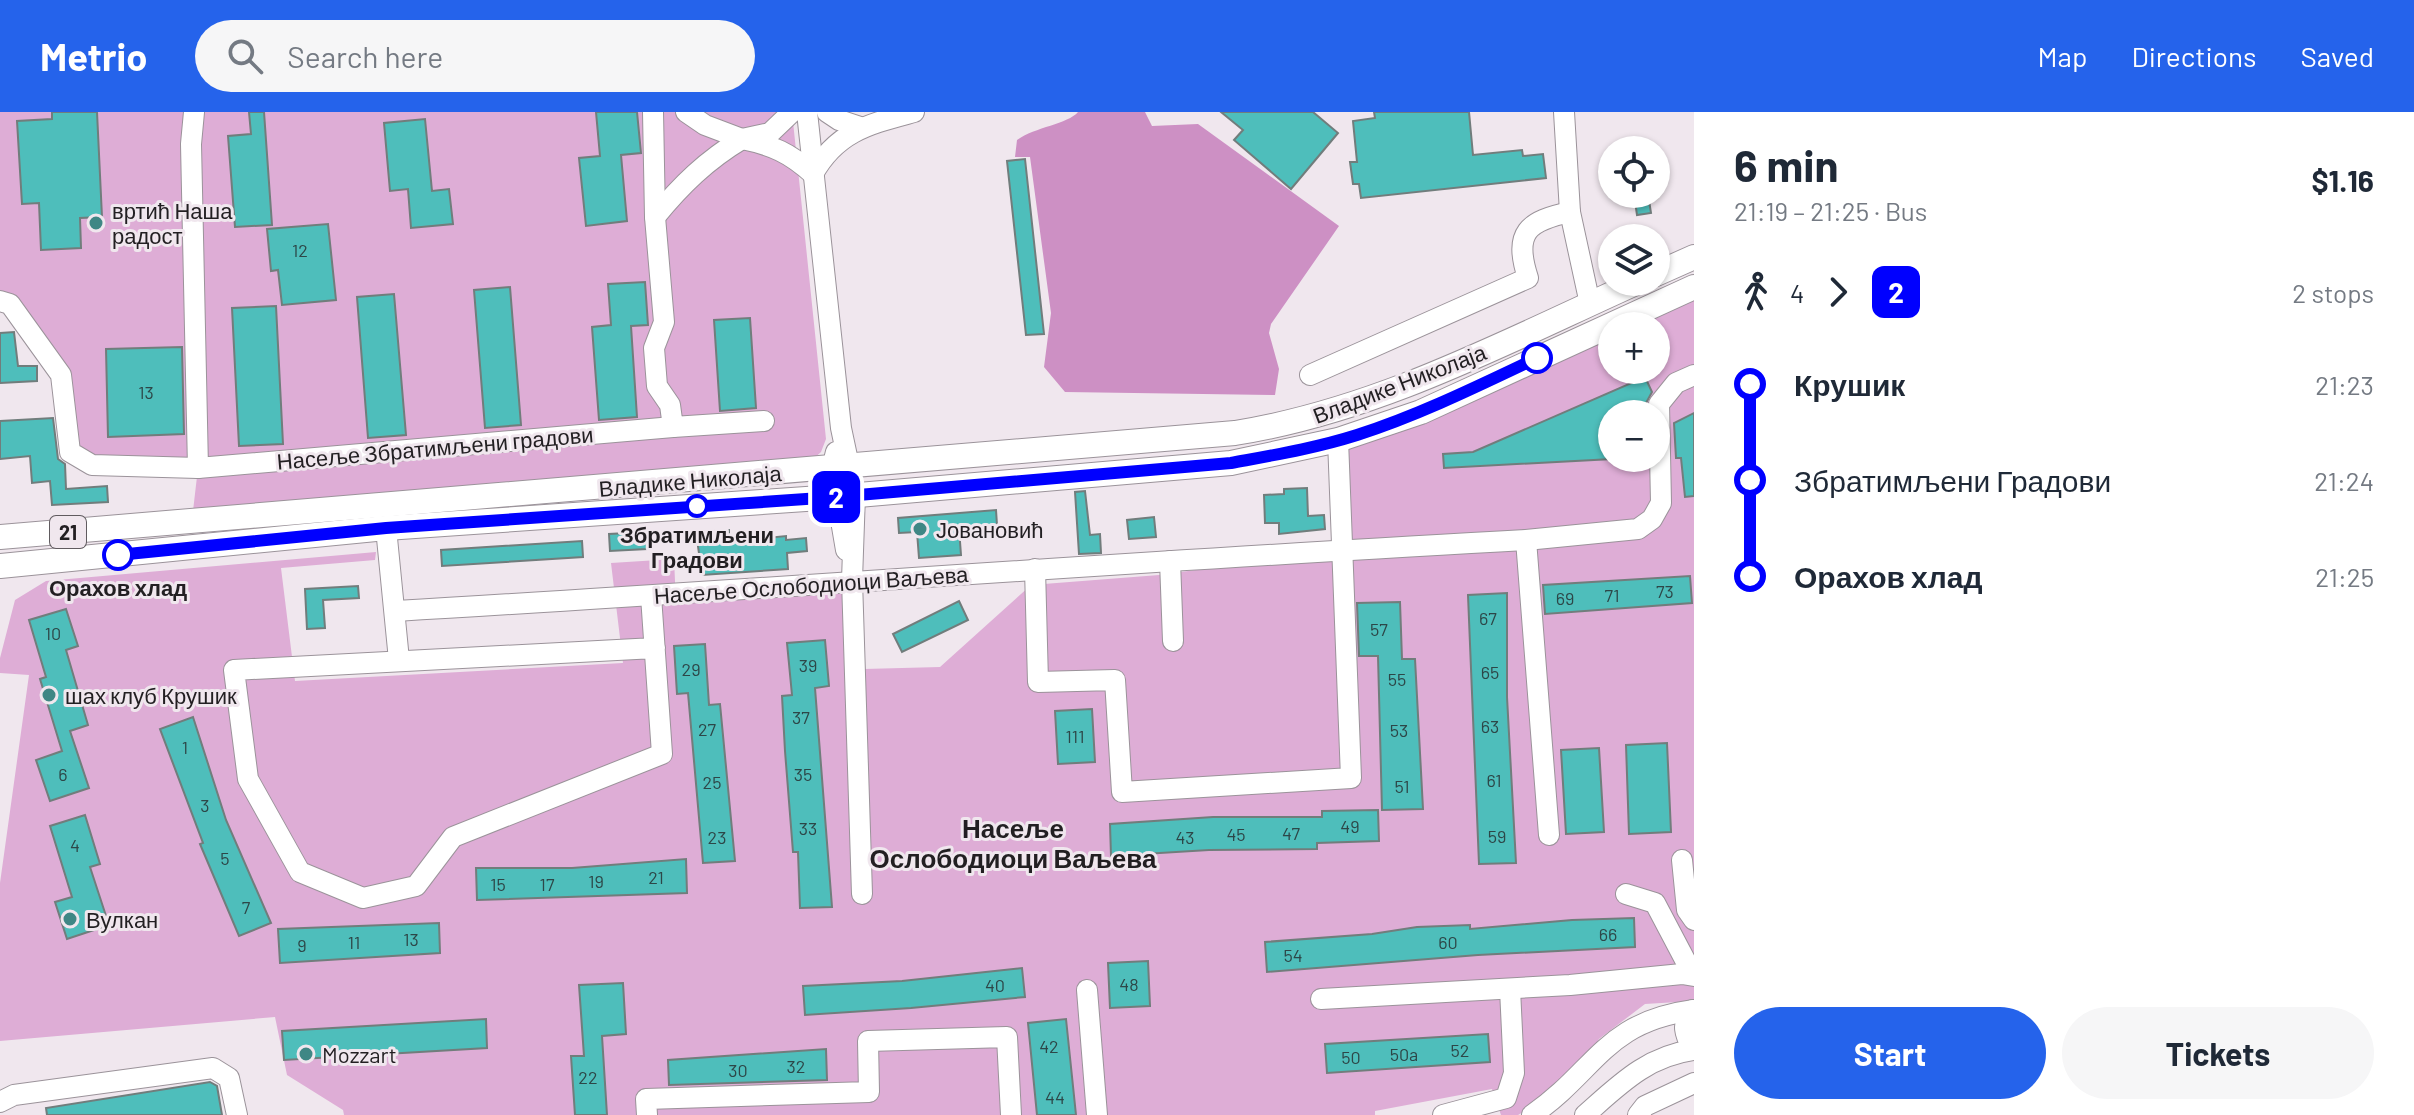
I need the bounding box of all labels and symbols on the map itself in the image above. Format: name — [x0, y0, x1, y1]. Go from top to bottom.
place label: вртић Наша радост — [112, 197, 233, 249]
marker: вртић Наша радост — [87, 214, 105, 232]
house number: 12 — [292, 239, 308, 261]
street label: Владике Николаја — [1309, 338, 1490, 429]
unlabelled marker — [1522, 343, 1552, 373]
house number: 13 — [138, 381, 154, 403]
street label: Насеље Збратимљени градови — [276, 420, 595, 475]
street label: Владике Николаја — [598, 459, 783, 502]
line badge: 2 — [810, 471, 862, 523]
marker: Збратимљени Градови — [686, 495, 708, 517]
road number: 21 — [50, 516, 86, 548]
place label: Јовановић — [936, 516, 1044, 542]
marker: Јовановић — [911, 520, 929, 538]
place label: Збратимљени Градови — [620, 521, 774, 573]
marker: Орахов хлад — [103, 540, 133, 570]
street label: Насеље Ослободиоци Ваљева — [653, 560, 970, 609]
place label: Орахов хлад — [49, 574, 187, 601]
house number: 73 — [1656, 580, 1674, 602]
house number: 71 — [1605, 584, 1619, 606]
house number: 69 — [1556, 587, 1574, 609]
house number: 67 — [1479, 607, 1497, 629]
house number: 57 — [1370, 618, 1388, 640]
house number: 10 — [45, 622, 61, 644]
house number: 39 — [799, 654, 817, 676]
house number: 29 — [681, 658, 701, 680]
house number: 65 — [1481, 661, 1499, 683]
house number: 55 — [1388, 668, 1406, 690]
place label: шах клуб Крушик — [65, 682, 237, 709]
marker: шах клуб Крушик — [40, 686, 58, 704]
house number: 37 — [792, 706, 810, 728]
house number: 63 — [1481, 715, 1499, 737]
house number: 27 — [698, 718, 717, 740]
house number: 53 — [1390, 719, 1408, 741]
house number: 111 — [1065, 725, 1085, 747]
house number: 1 — [182, 736, 188, 758]
house number: 6 — [58, 763, 68, 785]
house number: 35 — [794, 763, 812, 785]
house number: 61 — [1486, 769, 1502, 791]
house number: 25 — [703, 771, 721, 793]
house number: 51 — [1394, 775, 1410, 797]
house number: 3 — [200, 794, 210, 816]
district label: Насеље Ослободиоци Ваљева — [870, 812, 1157, 873]
house number: 49 — [1340, 815, 1360, 837]
house number: 33 — [799, 817, 817, 839]
house number: 47 — [1282, 822, 1300, 844]
house number: 45 — [1226, 823, 1246, 845]
house number: 59 — [1488, 825, 1506, 847]
house number: 23 — [708, 826, 726, 848]
house number: 43 — [1175, 826, 1195, 848]
house number: 4 — [70, 834, 80, 856]
house number: 5 — [220, 847, 230, 869]
house number: 21 — [648, 866, 664, 888]
house number: 19 — [588, 870, 604, 892]
house number: 15 — [490, 873, 506, 895]
house number: 17 — [540, 873, 555, 895]
house number: 7 — [242, 896, 251, 918]
place label: Вулкан — [86, 906, 158, 933]
marker: Вулкан — [61, 910, 79, 928]
house number: 66 — [1599, 923, 1617, 945]
house number: 13 — [403, 928, 419, 950]
house number: 11 — [348, 931, 360, 953]
house number: 60 — [1438, 931, 1458, 953]
house number: 9 — [297, 934, 307, 956]
house number: 54 — [1283, 944, 1303, 966]
house number: 48 — [1119, 973, 1139, 995]
house number: 40 — [985, 974, 1005, 996]
house number: 42 — [1039, 1035, 1059, 1057]
house number: 52 — [1451, 1039, 1469, 1061]
place label: Mozzart — [322, 1041, 397, 1067]
house number: 50a — [1390, 1043, 1418, 1065]
marker: Mozzart — [297, 1045, 315, 1063]
house number: 50 — [1341, 1046, 1361, 1068]
house number: 32 — [787, 1055, 805, 1077]
house number: 30 — [728, 1059, 748, 1081]
house number: 22 — [578, 1066, 598, 1088]
house number: 44 — [1045, 1086, 1065, 1108]

